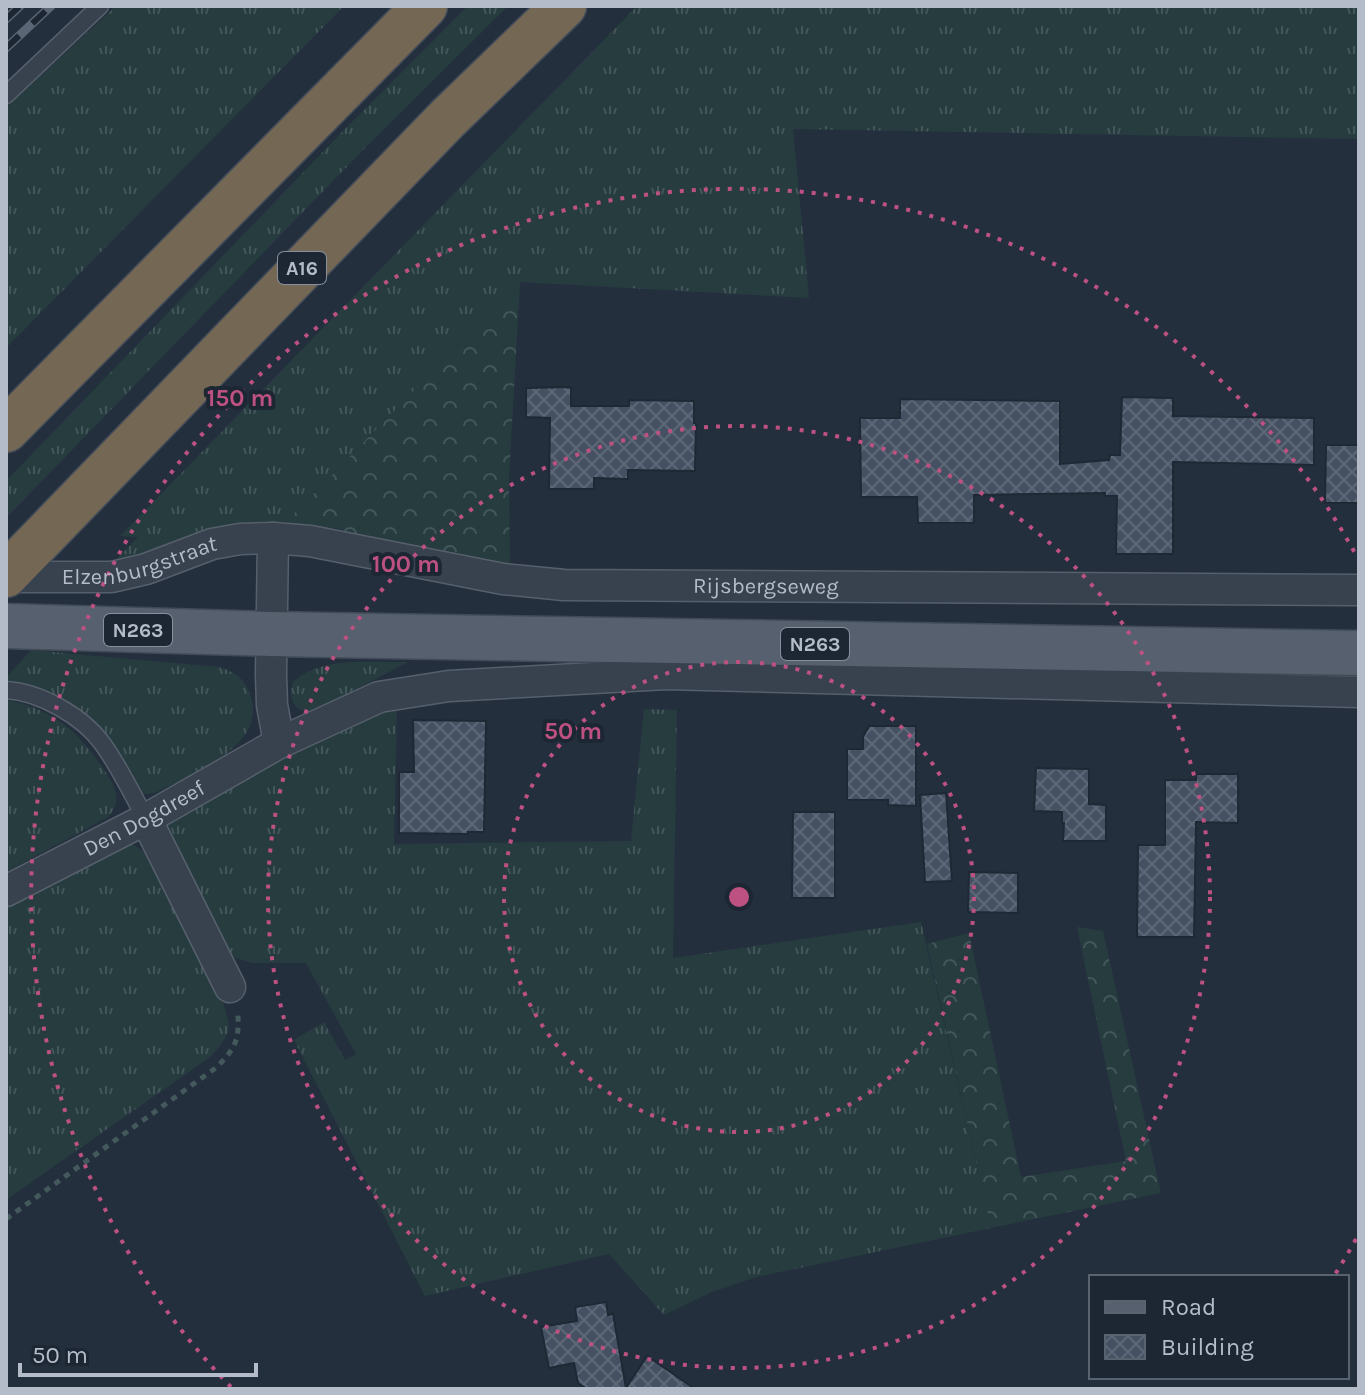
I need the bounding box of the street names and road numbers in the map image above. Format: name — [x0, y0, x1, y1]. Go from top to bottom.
road number: A16 — [278, 252, 326, 284]
street label: Elzenburgstraat — [62, 530, 219, 590]
street label: Rijsbergseweg — [693, 573, 839, 600]
road number: N263 — [104, 614, 172, 646]
road number: N263 — [781, 628, 849, 660]
street label: Den Dogdreef — [79, 775, 210, 862]

